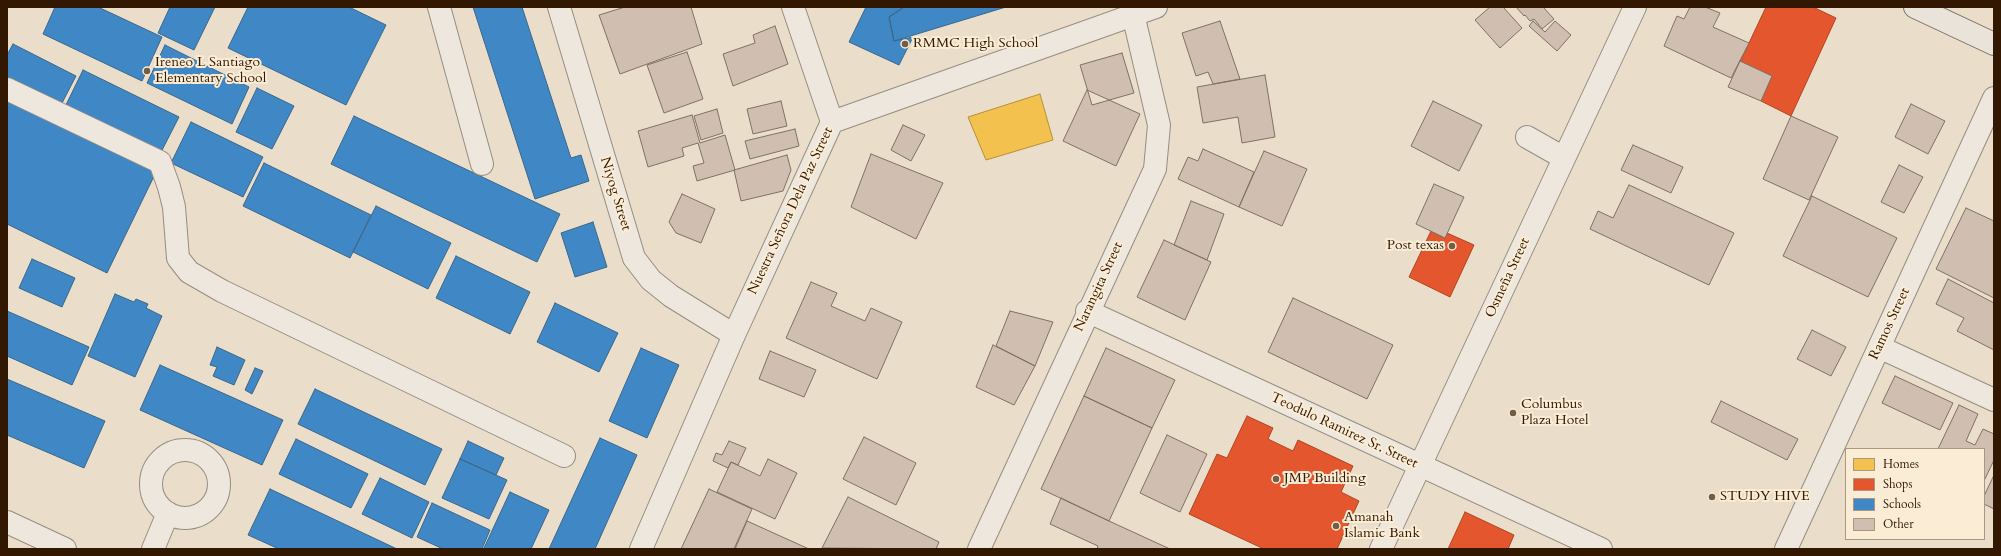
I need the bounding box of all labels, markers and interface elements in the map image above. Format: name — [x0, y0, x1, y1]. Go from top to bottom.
place label: RMMC High School — [913, 36, 1038, 52]
marker: RMMC High School — [900, 39, 910, 49]
place label: Ireneo L Santiago Elementary School — [155, 55, 266, 88]
marker: Ireneo L Santiago Elementary School — [142, 66, 152, 76]
street label: Nuestra Señora Dela Paz Street — [745, 125, 837, 297]
street label: Niyog Street — [596, 155, 634, 233]
street label: Osmeña Street — [1482, 235, 1534, 321]
place label: Post texas — [1387, 238, 1444, 254]
street label: Narangita Street — [1071, 240, 1127, 334]
marker: Post texas — [1447, 241, 1457, 251]
street label: Ramos Street — [1866, 285, 1914, 363]
street label: Teodulo Ramirez Sr. Street — [1268, 390, 1420, 472]
place label: Columbus Plaza Hotel — [1521, 397, 1589, 430]
marker: Columbus Plaza Hotel — [1508, 408, 1518, 418]
legend — [1845, 448, 1985, 540]
text: Homes — [1883, 456, 1919, 472]
place label: JMP Building — [1284, 471, 1366, 487]
marker: JMP Building — [1271, 474, 1281, 484]
text: Shops — [1883, 476, 1912, 492]
place label: STUDY HIVE — [1720, 489, 1810, 505]
marker: STUDY HIVE — [1707, 492, 1717, 502]
text: Schools — [1883, 496, 1921, 512]
place label: Amanah Islamic Bank — [1344, 510, 1420, 542]
text: Other — [1883, 516, 1914, 532]
marker: Amanah Islamic Bank — [1331, 521, 1341, 531]

